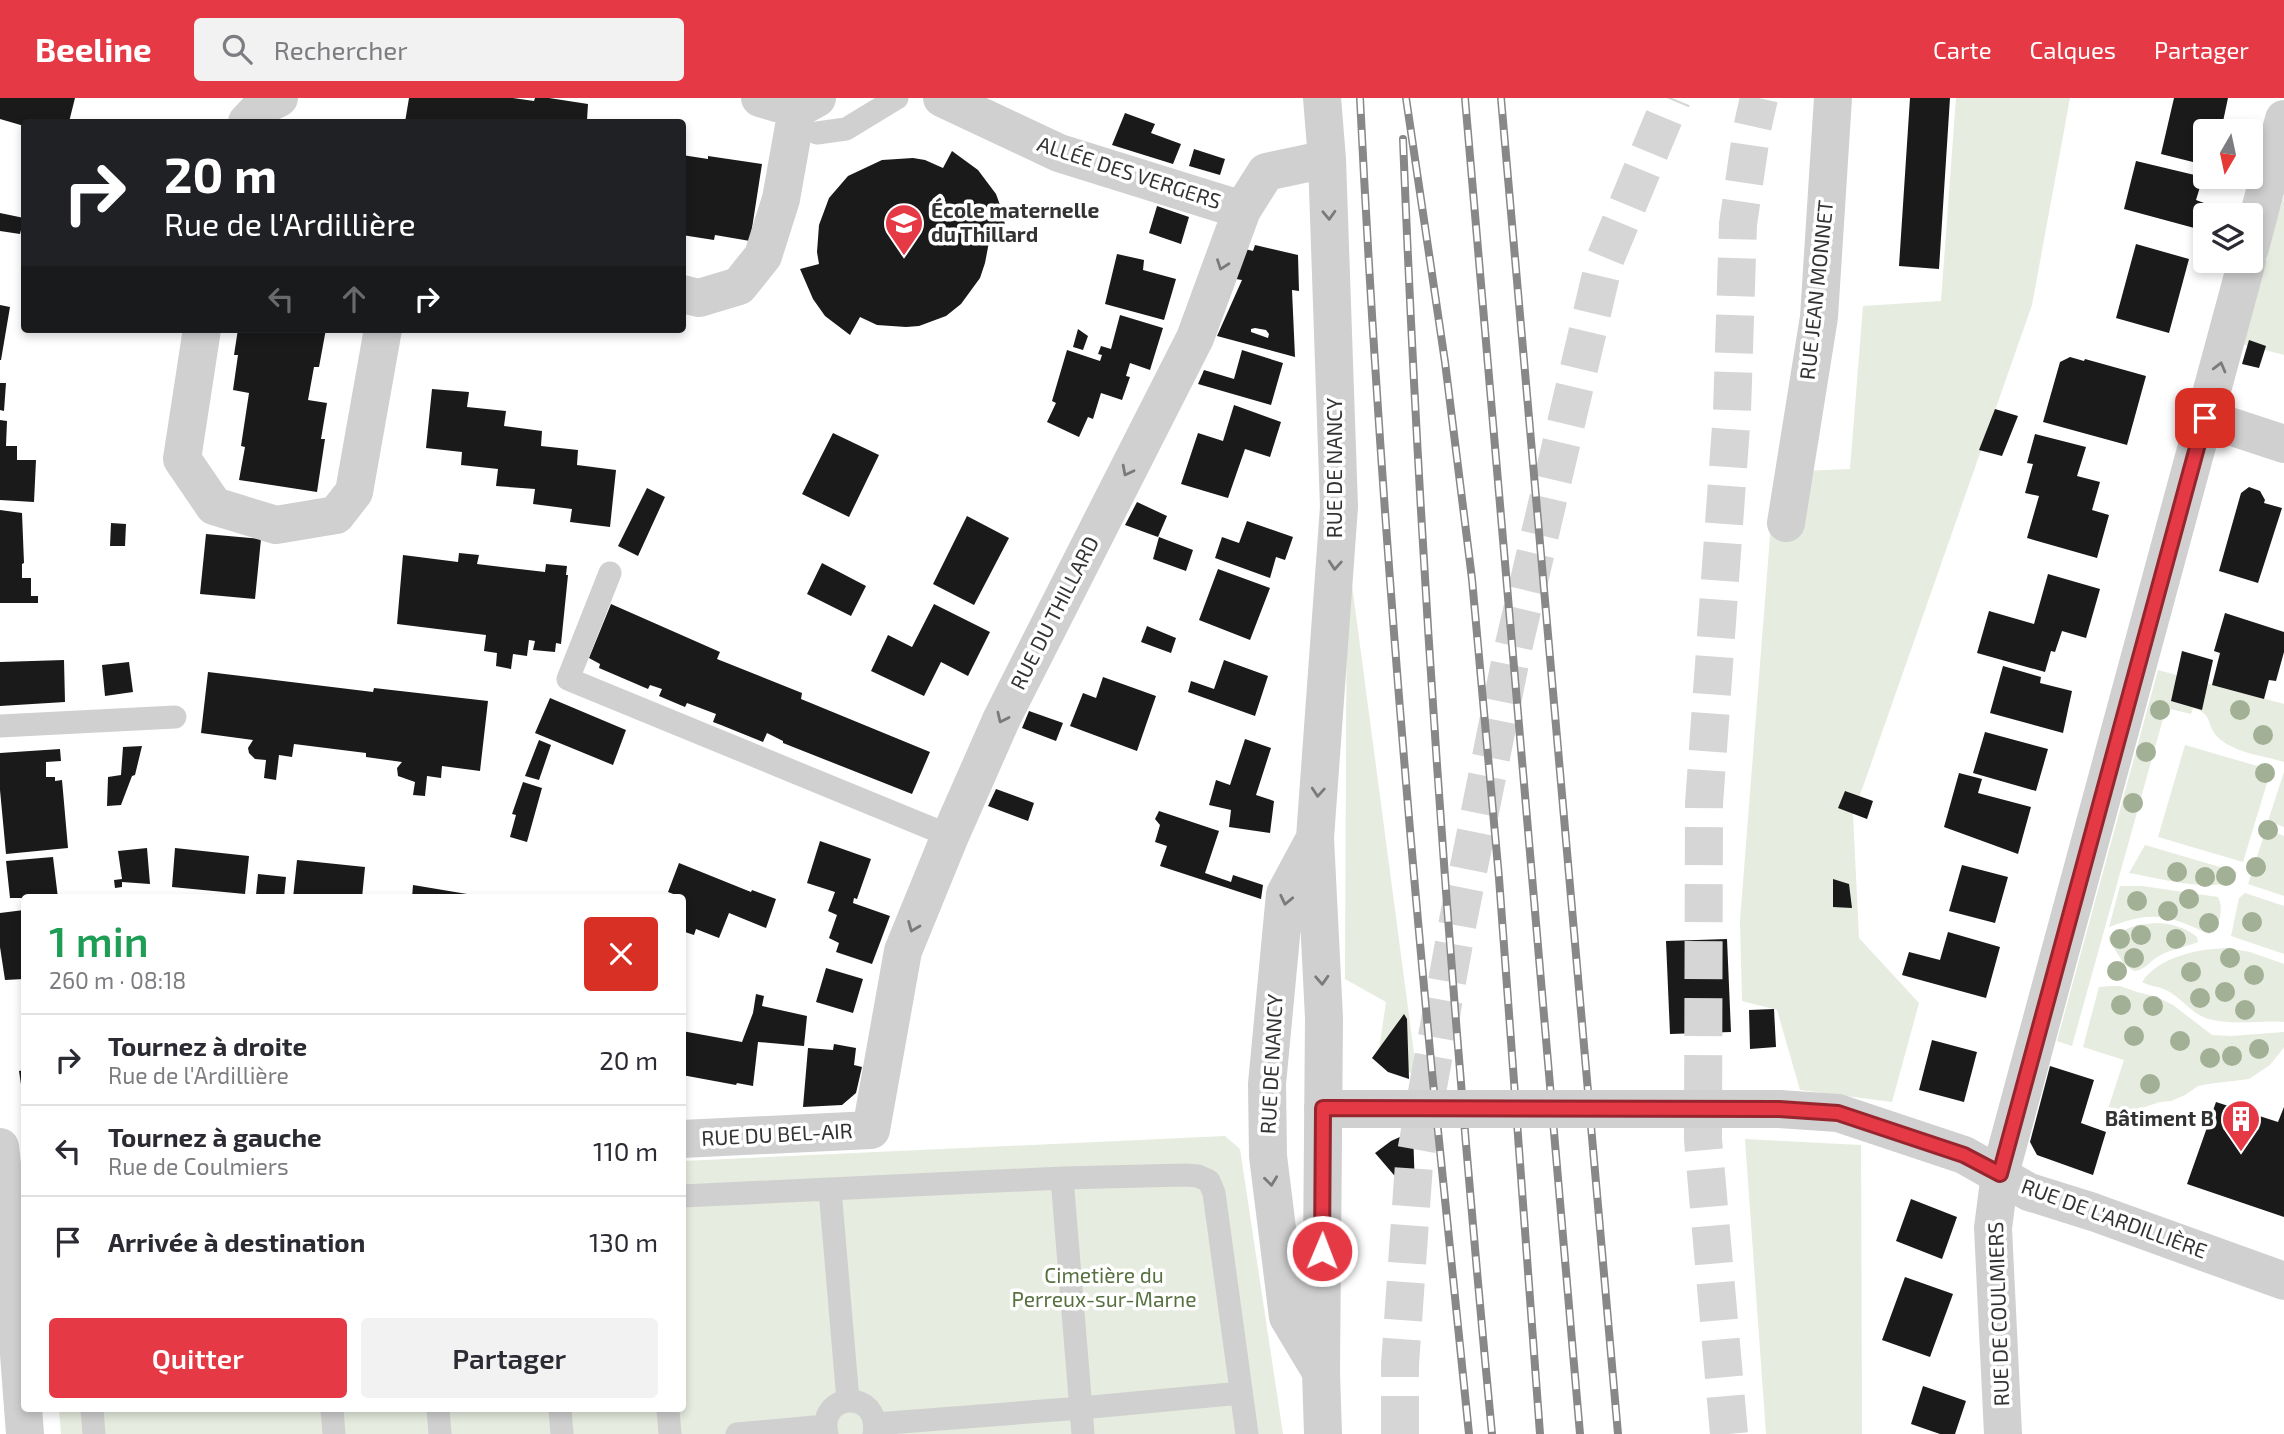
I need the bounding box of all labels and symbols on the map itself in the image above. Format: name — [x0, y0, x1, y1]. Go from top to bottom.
north arrow — [2193, 119, 2263, 189]
street label: ALLÉE DES VERGERS — [1034, 130, 1225, 213]
place label: École maternelle du Thillard — [931, 197, 1099, 246]
street label: RUE JEAN MONNET — [1794, 199, 1837, 381]
school or university icon: École maternelle du Thillard — [883, 202, 925, 257]
one-way arrow — [1321, 210, 1337, 221]
one-way arrow — [1216, 258, 1230, 270]
one-way arrow — [2211, 361, 2226, 373]
pin — [2175, 388, 2235, 448]
street label: RUE DE NANCY — [1321, 398, 1346, 538]
one-way arrow — [1122, 464, 1135, 476]
street label: RUE DU THILLARD — [1004, 531, 1103, 693]
one-way arrow — [1328, 559, 1343, 570]
one-way arrow — [996, 711, 1010, 723]
one-way arrow — [1311, 786, 1326, 797]
one-way arrow — [1280, 893, 1295, 905]
one-way arrow — [907, 921, 921, 933]
one-way arrow — [1314, 975, 1329, 986]
street label: RUE DE NANCY — [1254, 993, 1287, 1135]
building icon: Bâtiment B — [2220, 1098, 2262, 1153]
place label: Bâtiment B — [2105, 1105, 2214, 1130]
street label: RUE DU BEL-AIR — [701, 1117, 853, 1150]
street label: RUE DE L'ARDILLIÈRE — [2018, 1172, 2211, 1263]
one-way arrow — [1263, 1175, 1278, 1186]
position arrow — [1285, 1214, 1359, 1288]
street label: RUE DE COULMIERS — [1982, 1221, 2013, 1407]
park label: Cimetière du Perreux-sur-Marne — [1012, 1262, 1196, 1311]

